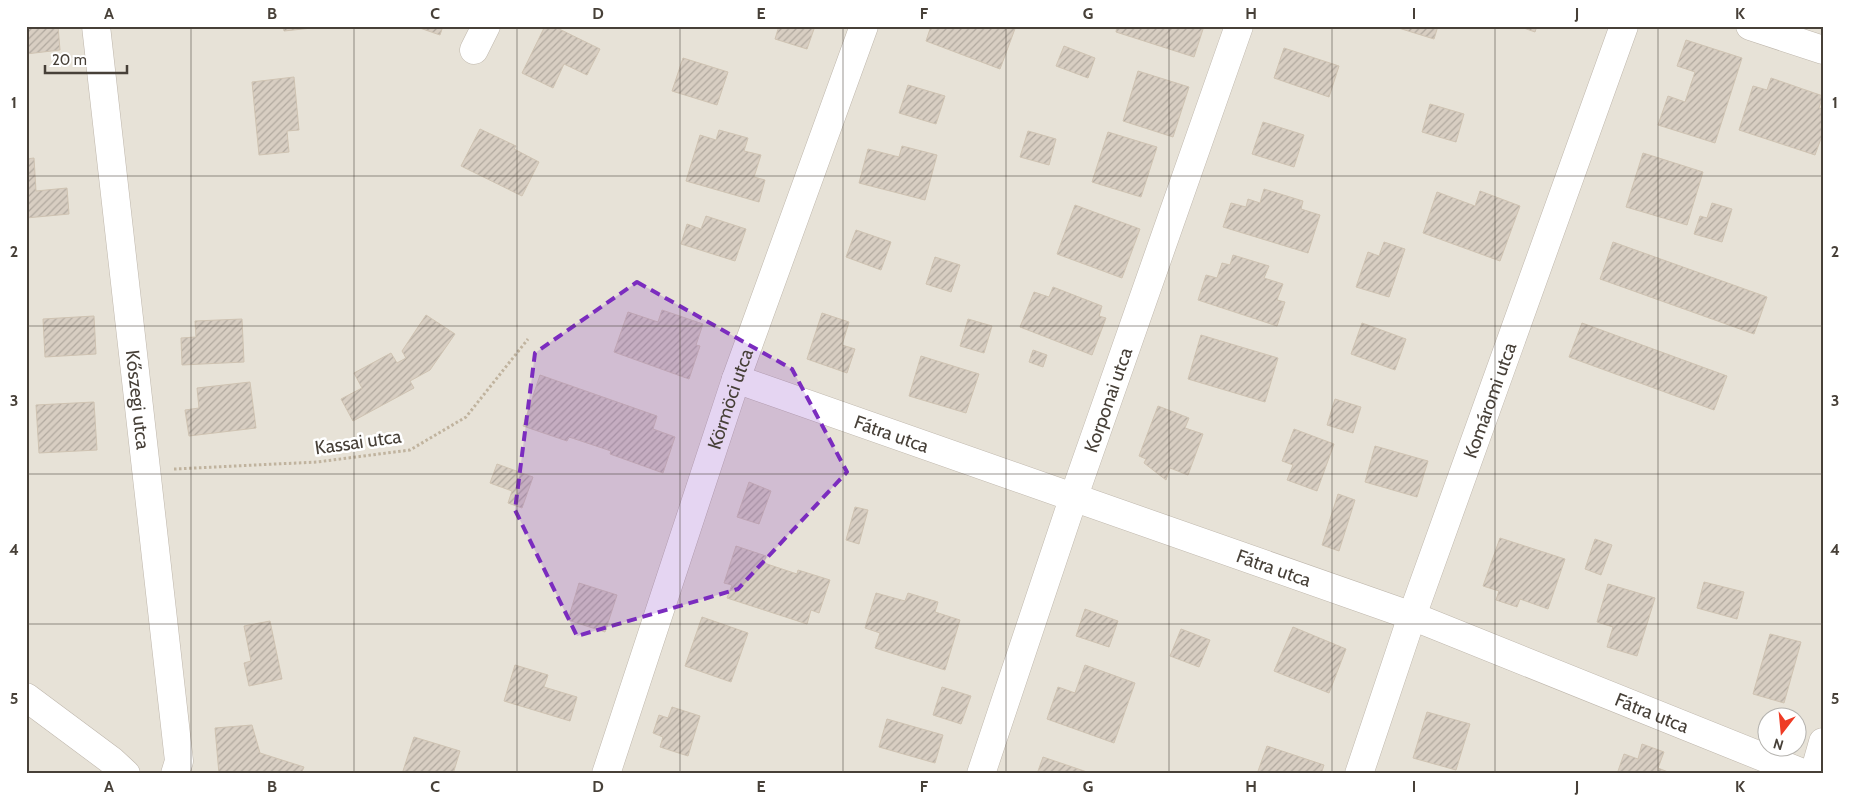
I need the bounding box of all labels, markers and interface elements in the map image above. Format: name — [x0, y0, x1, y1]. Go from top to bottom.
text: A — [104, 4, 114, 23]
text: B — [267, 4, 277, 23]
text: C — [430, 4, 440, 23]
text: D — [592, 4, 604, 23]
text: E — [756, 4, 766, 23]
text: F — [920, 4, 929, 23]
text: G — [1083, 4, 1093, 23]
text: H — [1245, 4, 1257, 23]
text: I — [1412, 4, 1416, 23]
text: J — [1574, 4, 1579, 23]
text: K — [1735, 4, 1745, 23]
scale bar — [45, 42, 128, 74]
text: 20 m — [52, 51, 87, 69]
text: 1 — [11, 93, 17, 112]
text: 1 — [1832, 93, 1838, 112]
text: 2 — [10, 242, 18, 261]
text: 2 — [1831, 242, 1839, 261]
street label: Komáromi utca — [1458, 339, 1521, 461]
street label: Korponai utca — [1079, 344, 1137, 455]
street label: Körmöci utca — [702, 345, 758, 452]
street label: Kőszegi utca — [121, 349, 155, 450]
text: 3 — [10, 391, 18, 410]
text: 3 — [1831, 391, 1839, 410]
street label: Fátra utca — [851, 410, 932, 457]
street label: Kassai utca — [313, 425, 403, 459]
text: 4 — [9, 540, 19, 559]
text: 4 — [1830, 540, 1840, 559]
street label: Fátra utca — [1234, 544, 1314, 591]
street label: Fátra utca — [1612, 687, 1692, 738]
text: 5 — [10, 689, 18, 708]
text: 5 — [1831, 689, 1839, 708]
north arrow — [1756, 708, 1806, 758]
text: N — [1771, 734, 1786, 755]
text: A — [104, 777, 114, 796]
text: B — [267, 777, 277, 796]
text: C — [430, 777, 440, 796]
text: D — [592, 777, 604, 796]
text: E — [756, 777, 766, 796]
text: F — [920, 777, 929, 796]
text: G — [1083, 777, 1093, 796]
text: H — [1245, 777, 1257, 796]
text: I — [1412, 777, 1416, 796]
text: J — [1574, 777, 1579, 796]
text: K — [1735, 777, 1745, 796]

